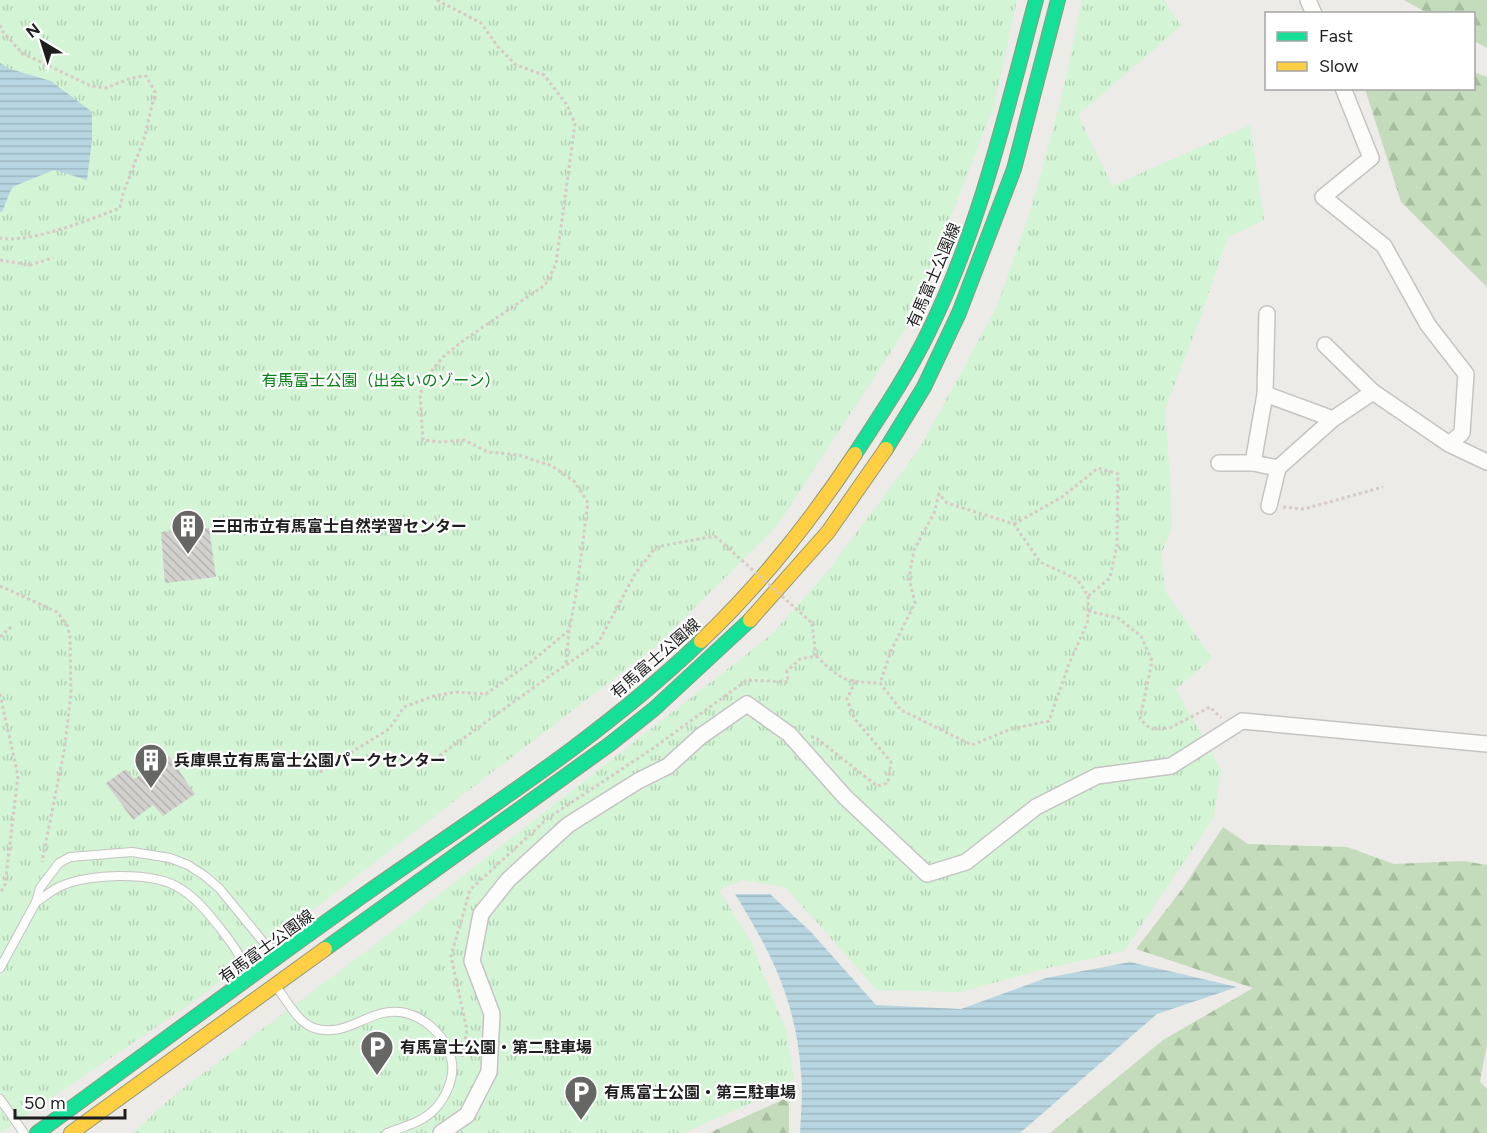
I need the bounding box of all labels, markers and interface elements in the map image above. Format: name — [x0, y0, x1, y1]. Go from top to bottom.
north arrow — [12, 12, 72, 72]
legend — [1265, 12, 1475, 90]
text: N — [22, 19, 44, 42]
text: Fast — [1319, 25, 1353, 47]
text: Slow — [1319, 55, 1358, 77]
street label: 有馬富士公園線 — [903, 220, 964, 330]
park label: 有馬富士公園（出会いのゾーン） — [261, 371, 501, 390]
building icon: 三田市立有馬富士自然学習センター — [170, 508, 206, 555]
place label: 三田市立有馬富士自然学習センター — [211, 517, 467, 536]
street label: 有馬富士公園線 — [607, 614, 704, 702]
building icon: 兵庫県立有馬富士公園パークセンター — [133, 742, 169, 789]
place label: 兵庫県立有馬富士公園パークセンター — [174, 751, 446, 770]
street label: 有馬富士公園線 — [215, 906, 317, 987]
parking icon: 有馬富士公園・第二駐車場 — [359, 1029, 395, 1076]
place label: 有馬富士公園・第二駐車場 — [400, 1038, 592, 1057]
parking icon: 有馬富士公園・第三駐車場 — [563, 1074, 599, 1121]
scale bar — [15, 1082, 124, 1120]
place label: 有馬富士公園・第三駐車場 — [604, 1083, 796, 1102]
text: 50 m — [24, 1092, 66, 1114]

